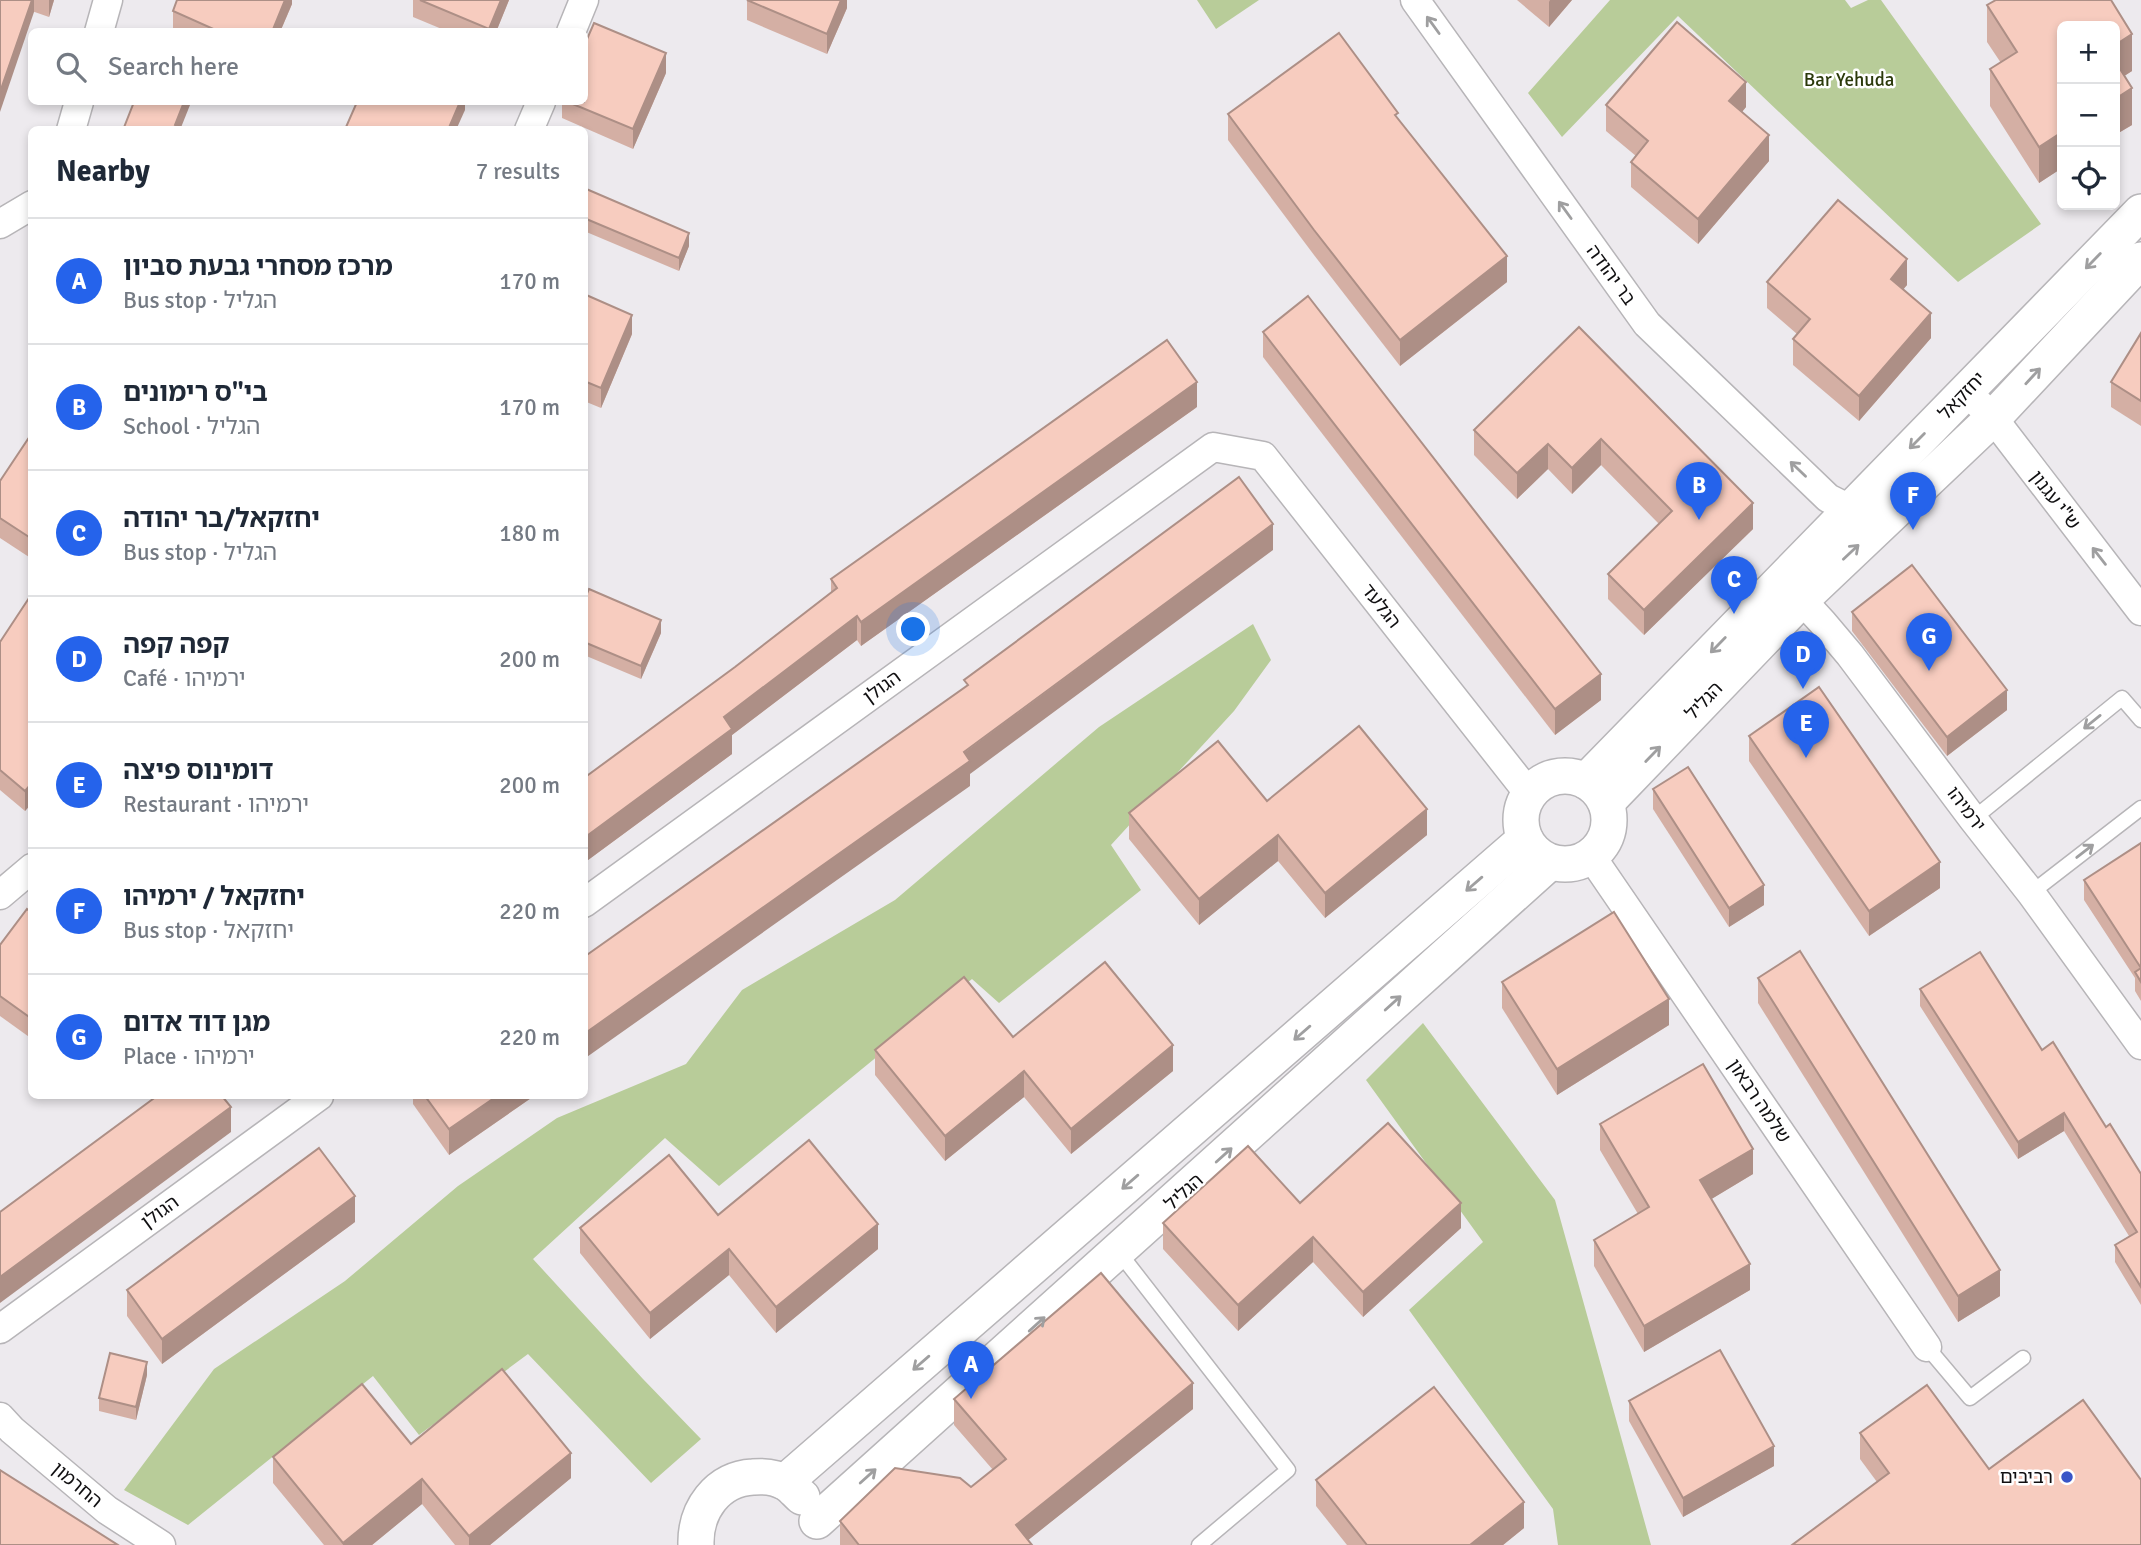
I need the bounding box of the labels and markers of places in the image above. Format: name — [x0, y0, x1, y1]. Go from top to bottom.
pin: B — [1676, 462, 1722, 520]
pin: F — [1890, 472, 1936, 530]
pin: C — [1711, 556, 1757, 614]
pin: G — [1906, 613, 1952, 671]
pin: D — [1780, 631, 1826, 689]
pin: E — [1783, 700, 1829, 758]
pin: A — [948, 1341, 994, 1399]
place label: רביבים — [2000, 1465, 2053, 1489]
marker: רביבים — [2059, 1469, 2075, 1485]

